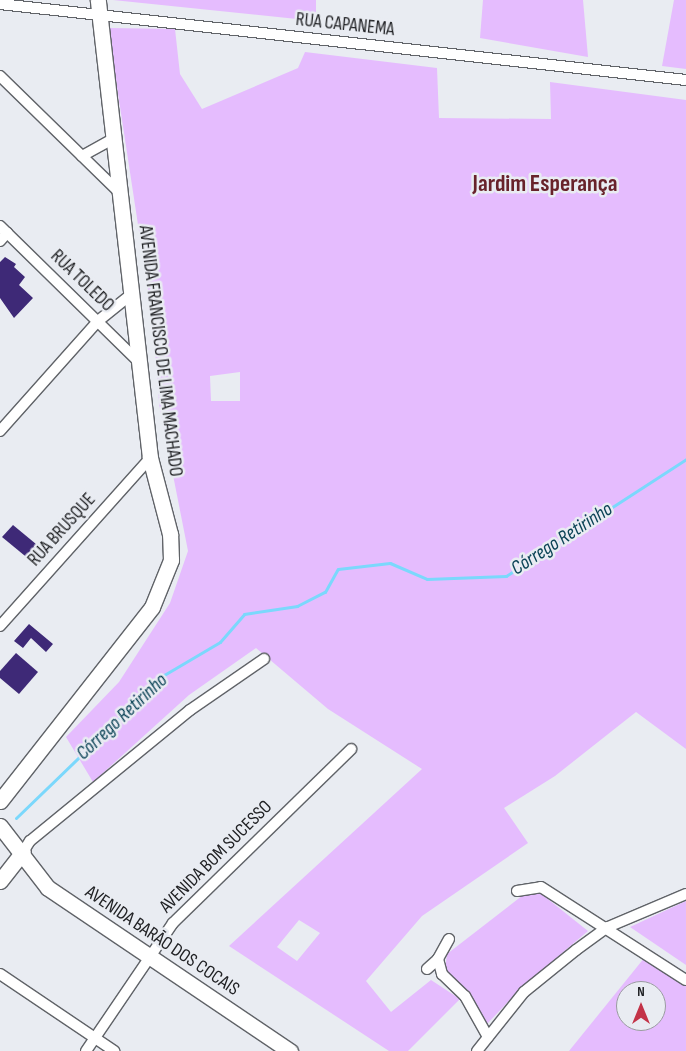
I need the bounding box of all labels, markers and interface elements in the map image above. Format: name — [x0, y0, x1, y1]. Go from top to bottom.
street label: RUA CAPANEMA — [295, 8, 395, 42]
district label: Jardim Esperança — [473, 170, 617, 198]
street label: AVENIDA FRANCISCO DE LIMA MACHADO — [133, 224, 187, 478]
street label: RUA TOLEDO — [46, 245, 118, 317]
street label: RUA BRUSQUE — [23, 489, 101, 571]
water label: Córrego Retirinho — [507, 497, 617, 581]
water label: Córrego Retirinho — [71, 669, 173, 765]
street label: AVENIDA BOM SUCESSO — [155, 796, 277, 918]
street label: AVENIDA BARÃO DOS COCAIS — [81, 881, 243, 1001]
north arrow — [616, 981, 666, 1031]
text: N — [637, 983, 645, 1000]

